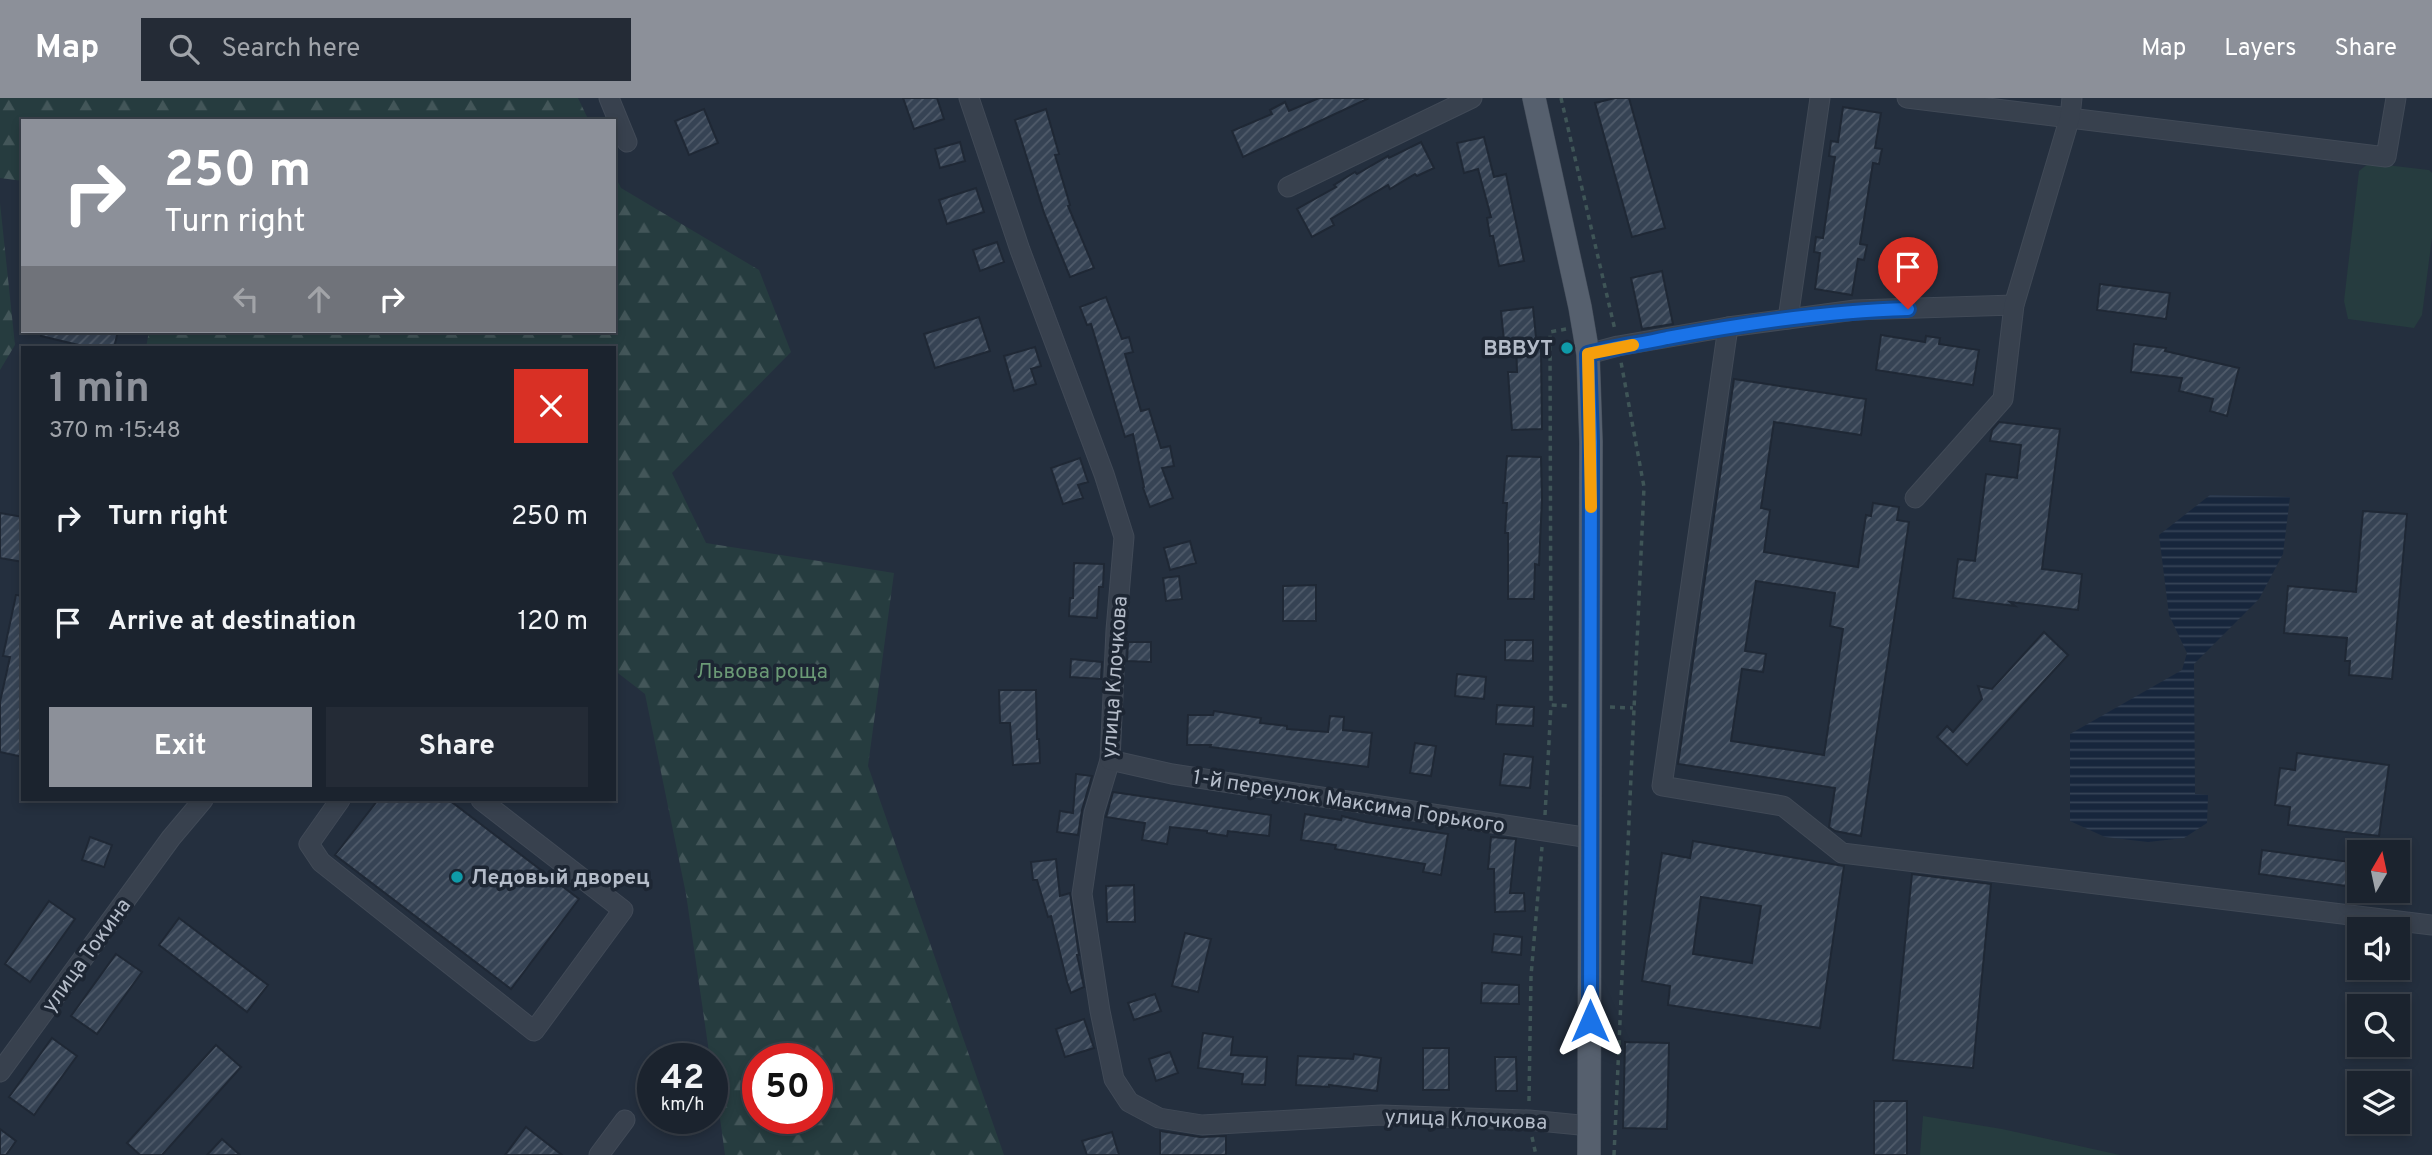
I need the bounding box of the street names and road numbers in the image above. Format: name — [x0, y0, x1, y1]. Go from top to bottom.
street label: улица Клочкова — [1096, 595, 1135, 759]
street label: 1-й переулок Максима Горького — [1191, 764, 1507, 841]
street label: улица Токина — [37, 893, 138, 1018]
street label: улица Клочкова — [1384, 1104, 1548, 1137]

